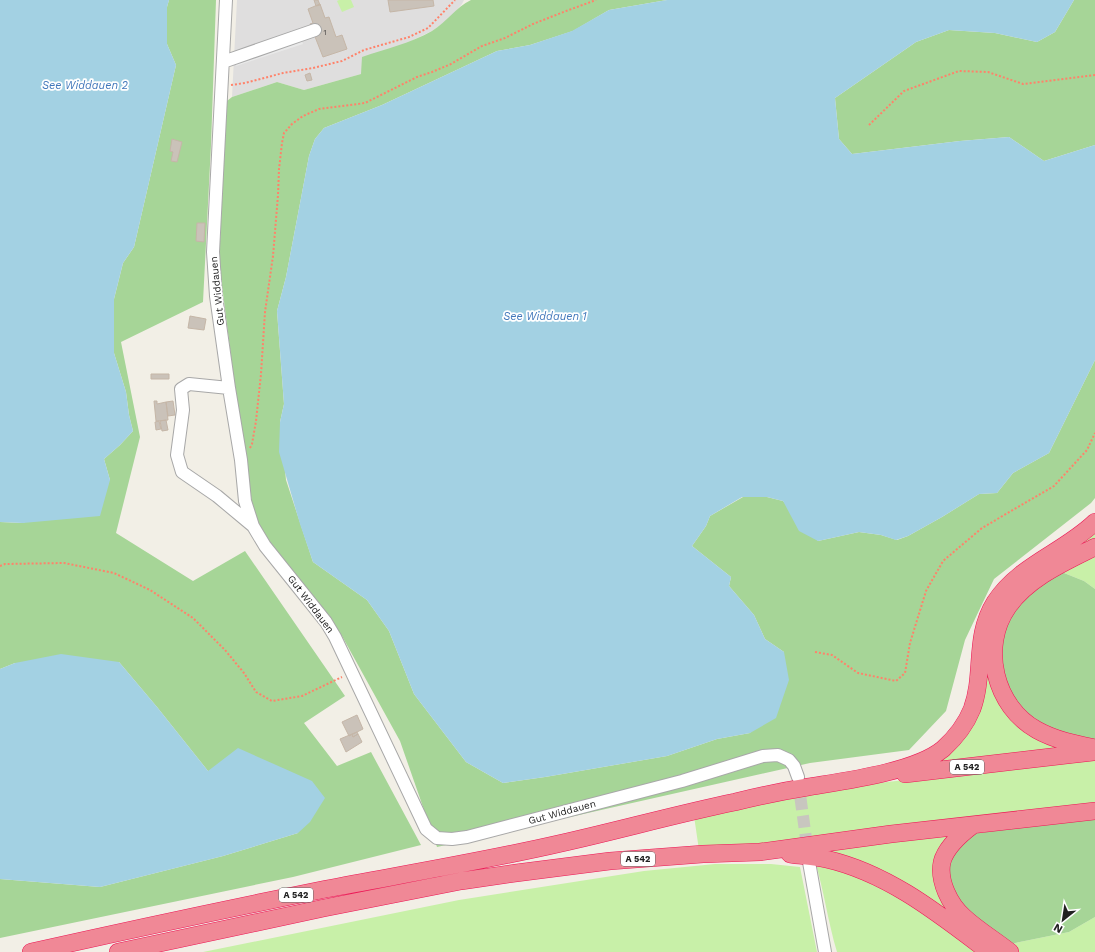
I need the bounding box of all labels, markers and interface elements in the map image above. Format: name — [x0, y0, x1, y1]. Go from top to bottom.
house number: 1 — [323, 28, 327, 37]
water label: See Widdauen 2 — [42, 79, 128, 92]
street label: Gut Widdauen — [208, 256, 226, 326]
water label: See Widdauen 1 — [503, 310, 588, 323]
street label: Gut Widdauen — [286, 573, 336, 635]
road number: A 542 — [950, 760, 984, 774]
street label: Gut Widdauen — [527, 798, 597, 826]
road number: A 542 — [621, 852, 655, 866]
road number: A 542 — [279, 888, 313, 902]
north arrow — [1043, 900, 1083, 940]
text: N — [1051, 921, 1065, 936]

